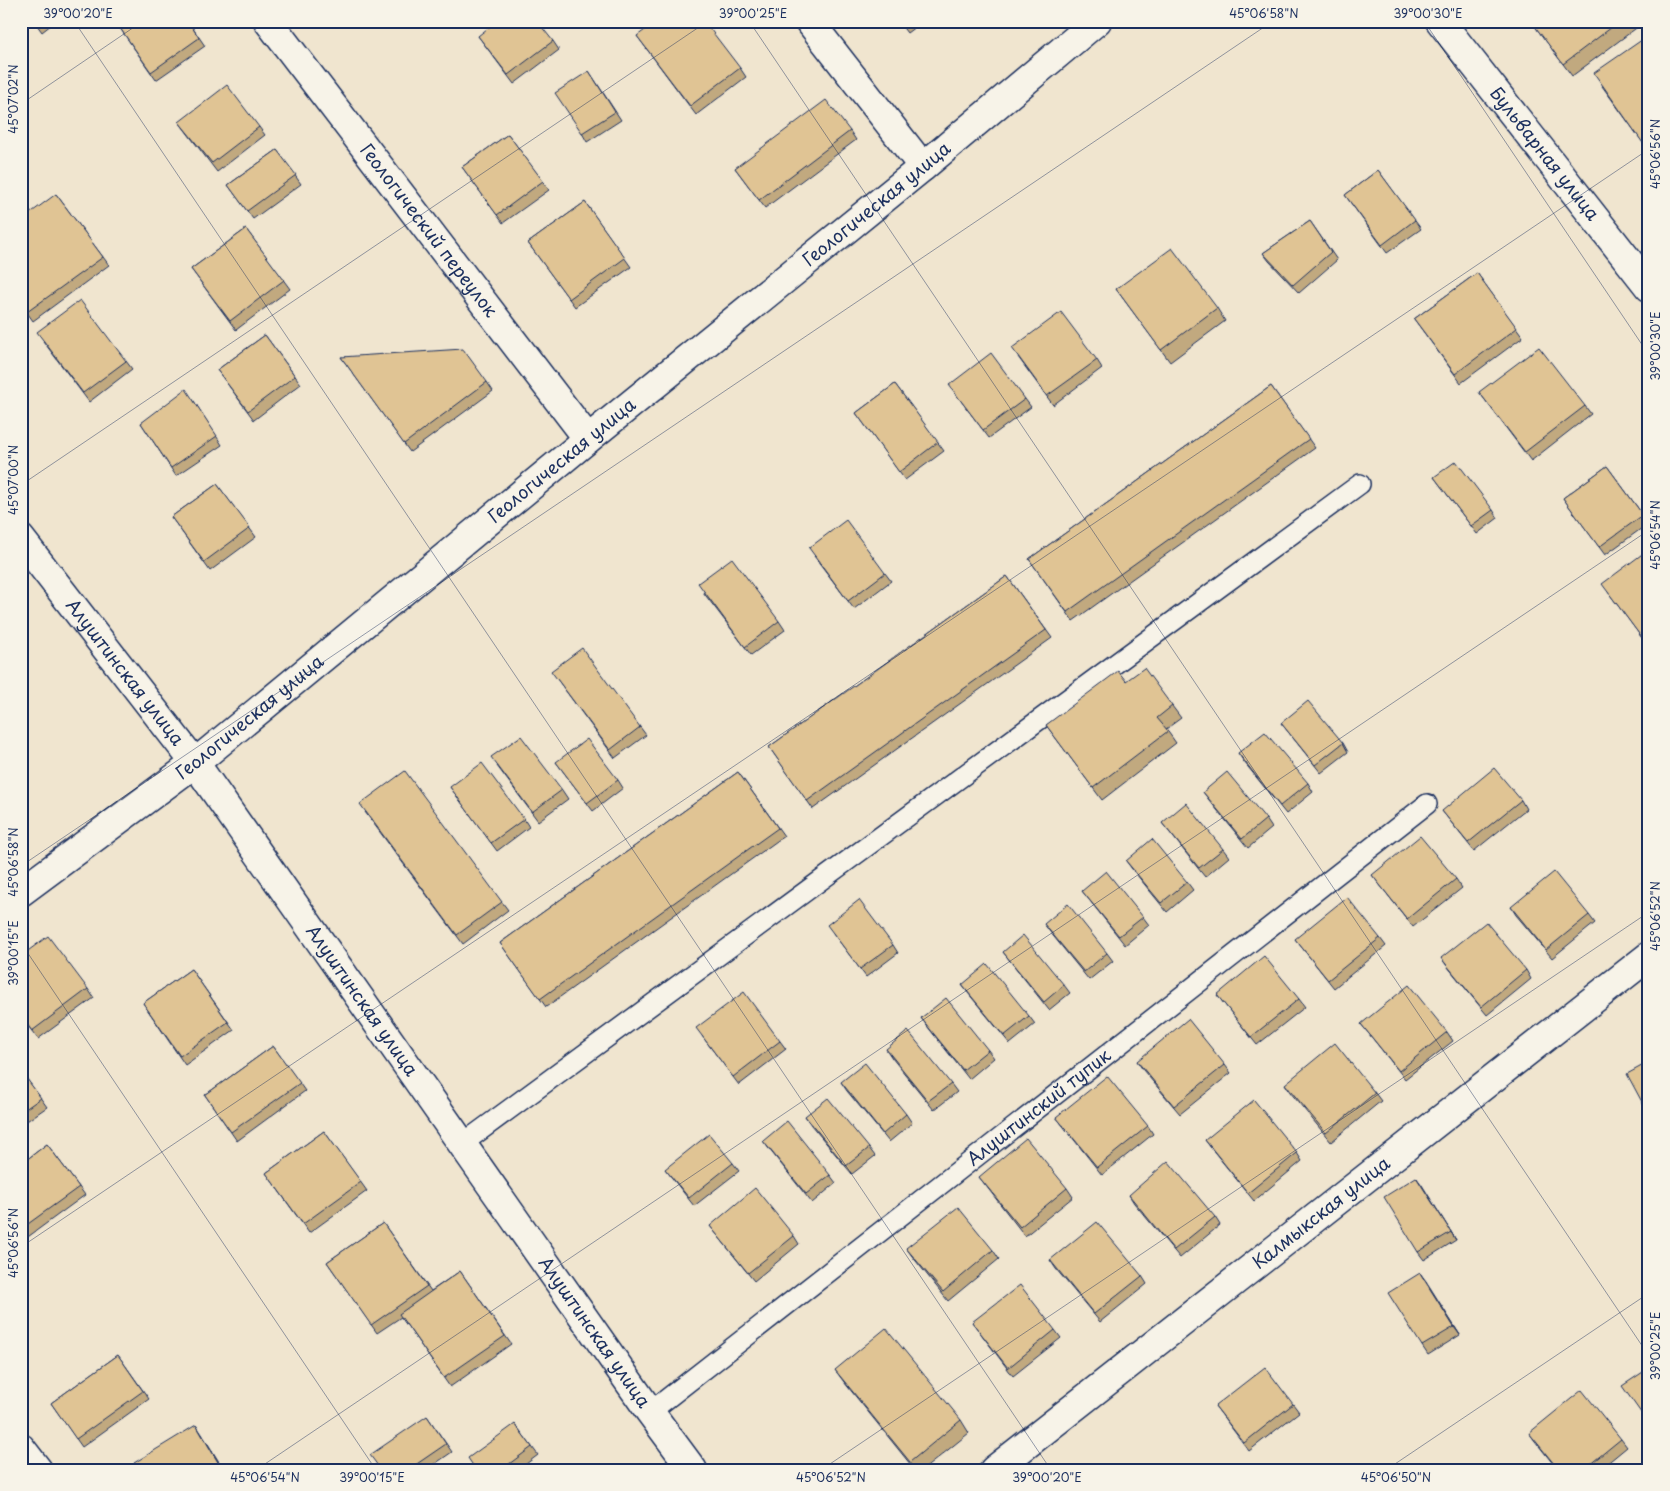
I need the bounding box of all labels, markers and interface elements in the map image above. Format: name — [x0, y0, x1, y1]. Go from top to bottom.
text: 39°00'20"E — [43, 4, 113, 22]
text: 39°00'25"E — [719, 4, 787, 22]
text: 45°06'58"N — [1229, 4, 1299, 22]
text: 39°00'30"E — [1393, 4, 1463, 22]
text: 45°07'02"N — [4, 64, 22, 134]
street label: Бульварная улица — [1484, 80, 1607, 226]
text: 45°06'56"N — [1646, 119, 1664, 189]
street label: Геологическая улица — [796, 134, 956, 272]
street label: Геологический переулок — [354, 137, 505, 322]
text: 39°00'30"E — [1646, 311, 1664, 381]
street label: Геологическая улица — [481, 390, 641, 529]
text: 45°07'00"N — [4, 445, 22, 515]
text: 45°06'54"N — [1646, 500, 1664, 570]
street label: Алуштинская улица — [60, 592, 192, 751]
street label: Геологическая улица — [169, 647, 329, 785]
text: 45°06'58"N — [4, 827, 22, 897]
text: 45°06'52"N — [1646, 881, 1664, 951]
street label: Алуштинская улица — [300, 919, 426, 1082]
text: 39°00'15"E — [4, 920, 22, 986]
street label: Алуштинский тупик — [960, 1041, 1116, 1171]
street label: Калмыкская улица — [1246, 1149, 1396, 1275]
text: 45°06'56"N — [4, 1208, 22, 1278]
street label: Алуштинская улица — [533, 1250, 658, 1413]
text: 39°00'25"E — [1646, 1312, 1664, 1380]
text: 45°06'54"N — [230, 1468, 300, 1486]
text: 39°00'15"E — [339, 1468, 405, 1486]
text: 45°06'52"N — [796, 1468, 866, 1486]
text: 39°00'20"E — [1012, 1468, 1082, 1486]
text: 45°06'50"N — [1361, 1468, 1431, 1486]

